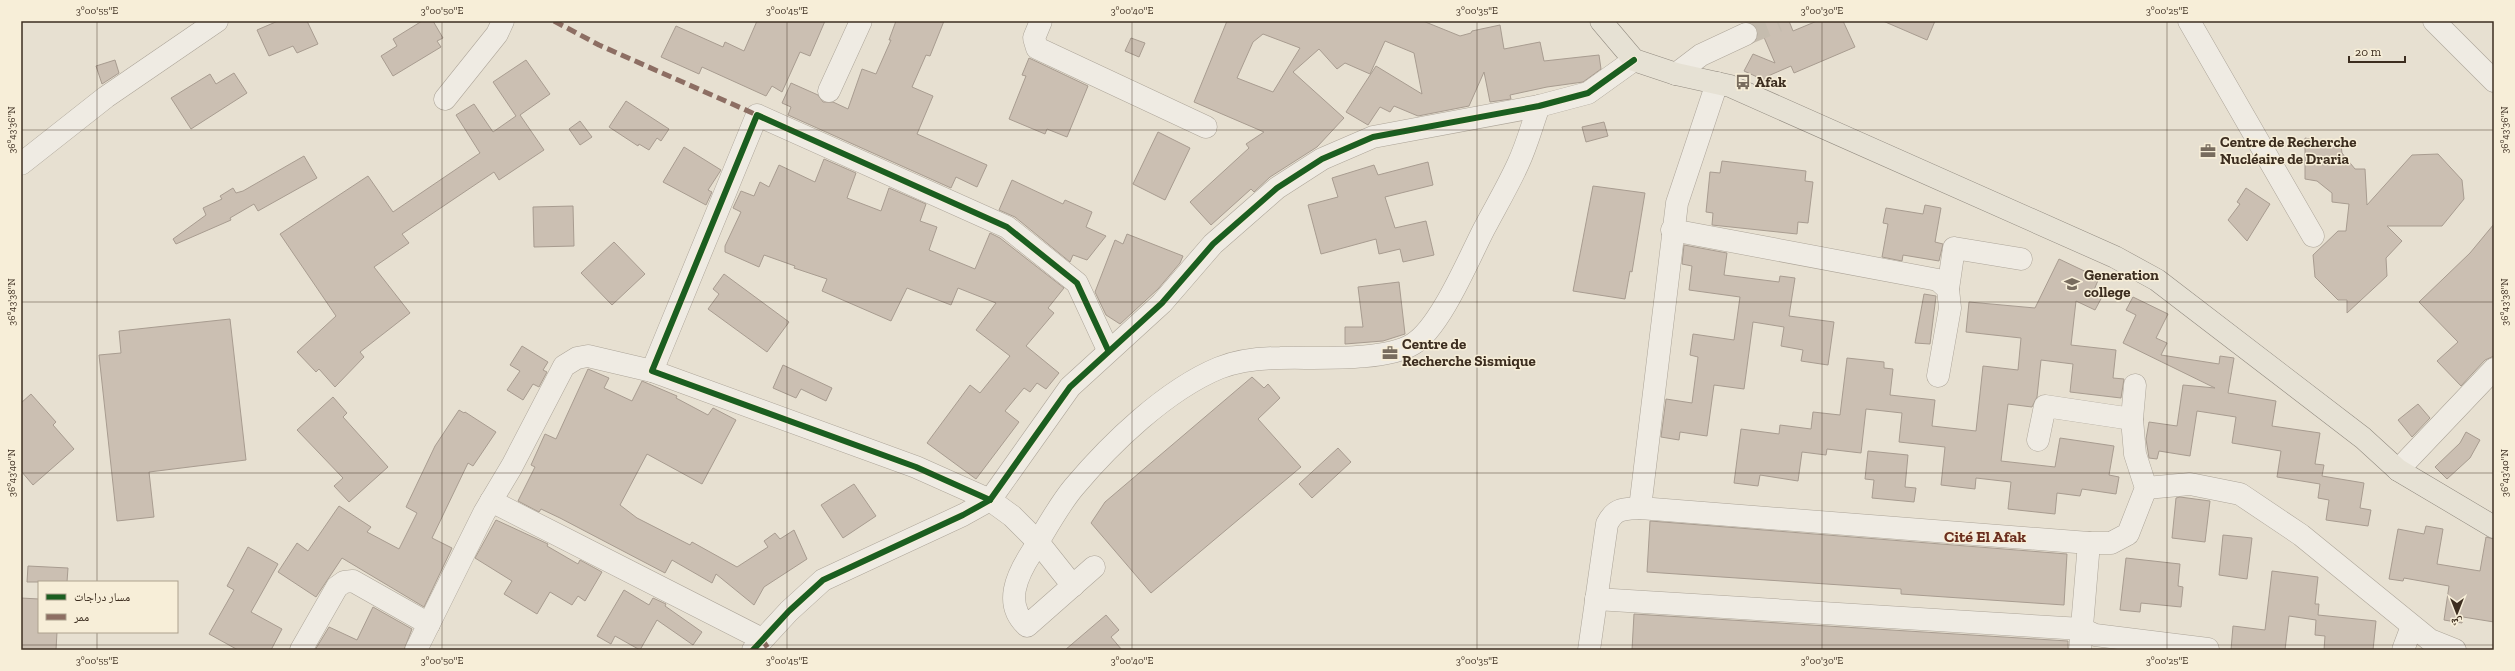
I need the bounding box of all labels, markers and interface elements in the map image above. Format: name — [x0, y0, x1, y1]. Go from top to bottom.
text: 3°00'55"E — [76, 5, 118, 17]
text: 3°00'50"E — [421, 5, 463, 17]
text: 3°00'45"E — [766, 5, 808, 17]
text: 3°00'40"E — [1111, 5, 1153, 17]
text: 3°00'35"E — [1456, 5, 1498, 17]
text: 3°00'30"E — [1801, 5, 1843, 17]
text: 3°00'25"E — [2146, 5, 2188, 17]
scale bar — [2349, 38, 2405, 64]
text: 20 m — [2355, 45, 2382, 59]
bus stop icon: Afak — [1734, 73, 1752, 91]
place label: Afak — [1755, 73, 1787, 91]
text: 36°43'36"N — [6, 106, 18, 154]
text: 36°43'36"N — [2499, 106, 2511, 154]
place label: Centre de Recherche Nucléaire de Draria — [2220, 133, 2356, 168]
office icon: Centre de Recherche Nucléaire de Draria — [2199, 142, 2217, 160]
place label: Generation college — [2084, 266, 2159, 301]
school or university icon: Generation college — [2063, 275, 2081, 293]
text: 36°43'38"N — [6, 278, 18, 326]
text: 36°43'38"N — [2499, 278, 2511, 326]
place label: Centre de Recherche Sismique — [1402, 335, 1536, 370]
office icon: Centre de Recherche Sismique — [1381, 344, 1399, 362]
text: 36°43'40"N — [6, 448, 18, 497]
text: 36°43'40"N — [2499, 448, 2511, 497]
district label: Cité El Afak — [1944, 527, 2026, 546]
legend — [38, 581, 178, 633]
text: مسار دراجات — [74, 590, 130, 604]
north arrow — [2437, 593, 2477, 633]
text: ممر — [73, 610, 89, 624]
text: ش — [2451, 615, 2463, 629]
text: 3°00'55"E — [76, 655, 118, 667]
text: 3°00'50"E — [421, 655, 463, 667]
text: 3°00'45"E — [766, 655, 808, 667]
text: 3°00'40"E — [1111, 655, 1153, 667]
text: 3°00'35"E — [1456, 655, 1498, 667]
text: 3°00'30"E — [1801, 655, 1843, 667]
text: 3°00'25"E — [2146, 655, 2188, 667]

